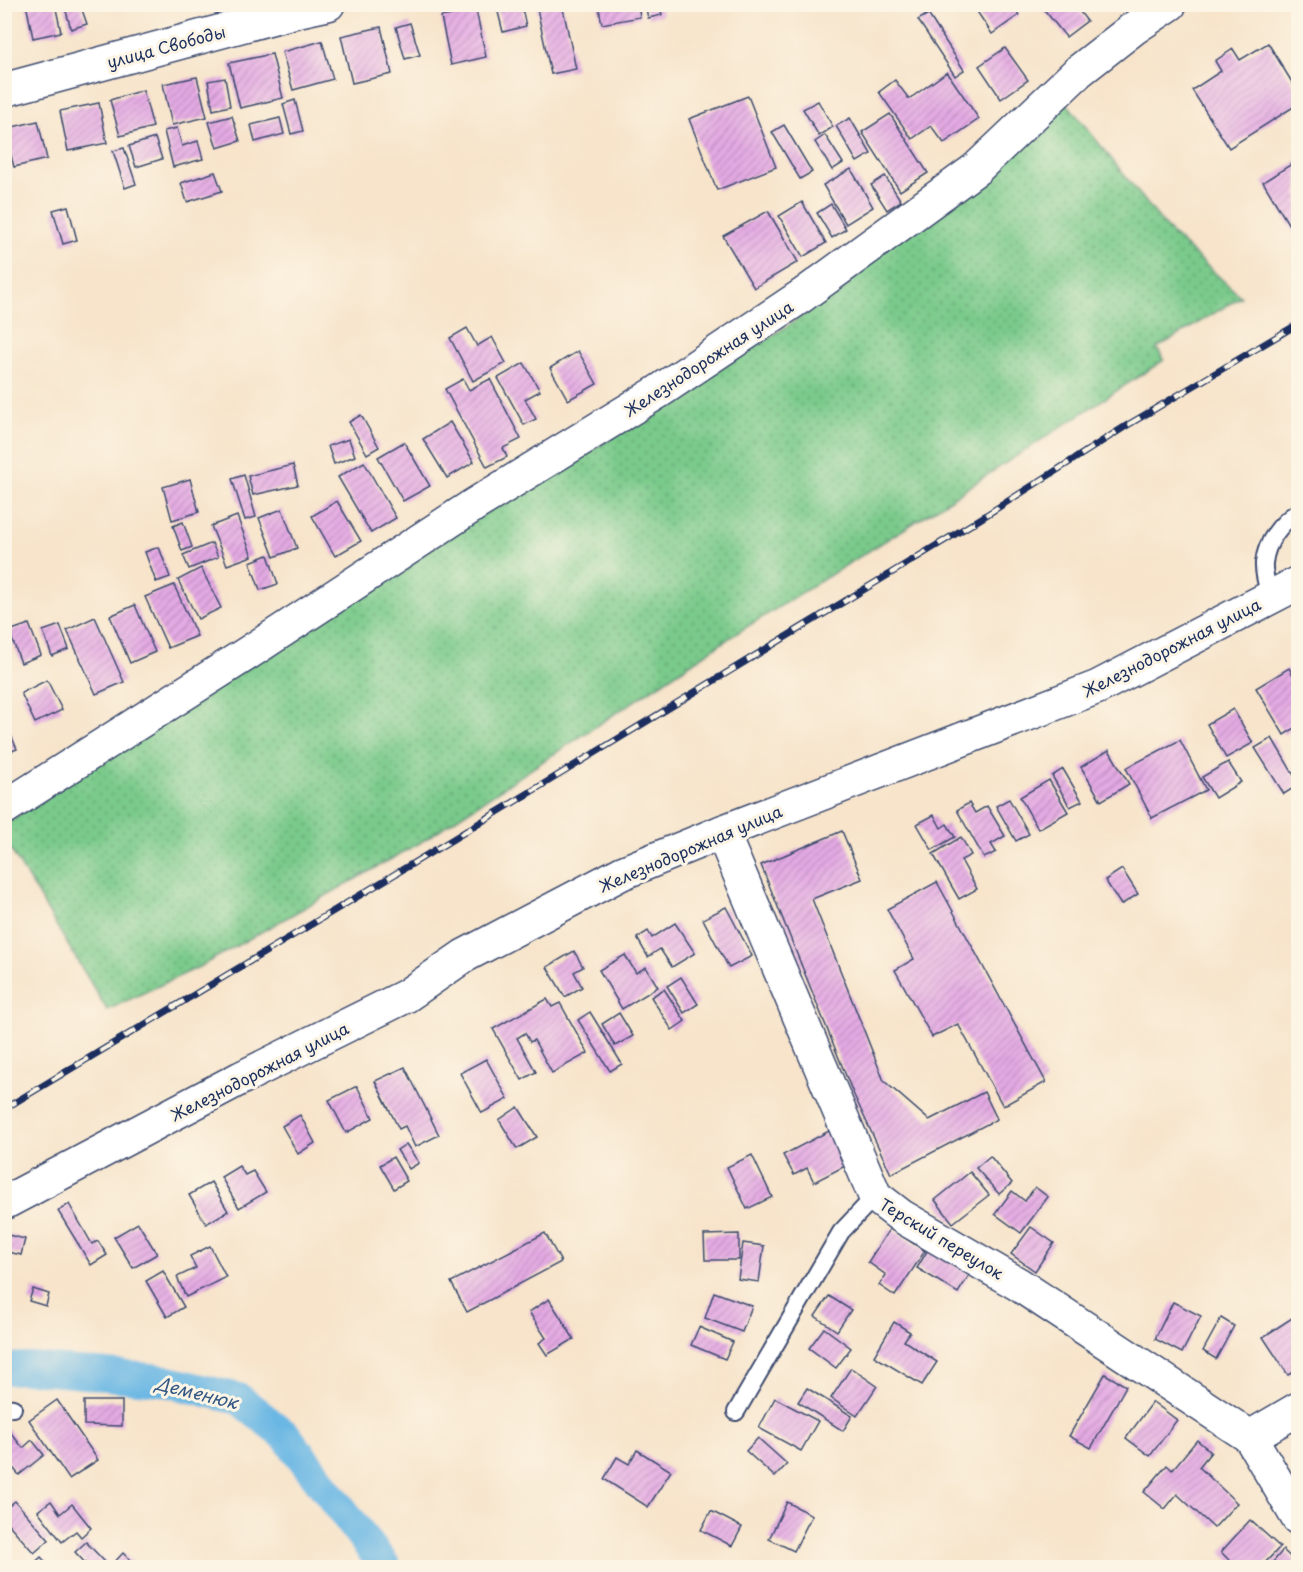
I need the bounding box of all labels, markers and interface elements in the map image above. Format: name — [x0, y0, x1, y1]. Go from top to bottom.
street label: улица Свободы — [104, 19, 228, 73]
street label: Железнодорожная улица — [619, 294, 797, 422]
street label: Железнодорожная улица — [1078, 591, 1264, 703]
street label: Железнодорожная улица — [594, 798, 786, 898]
street label: Железнодорожная улица — [166, 1015, 352, 1127]
street label: Терский переулок — [876, 1191, 1009, 1285]
water label: Деменюк — [151, 1368, 242, 1416]

